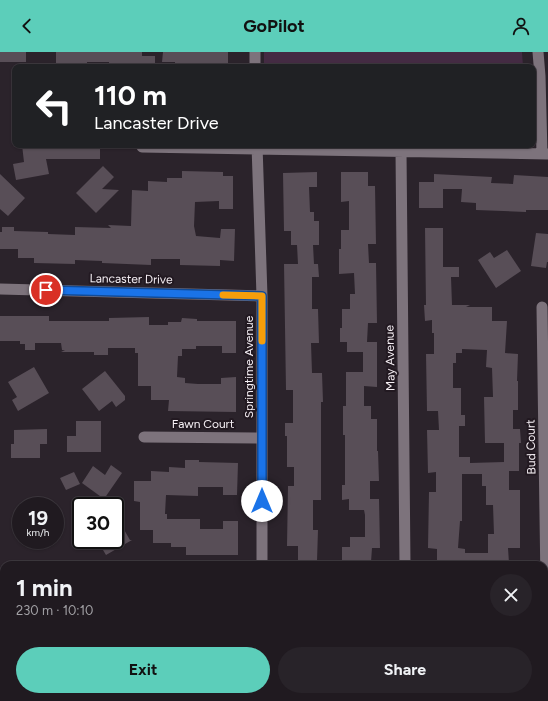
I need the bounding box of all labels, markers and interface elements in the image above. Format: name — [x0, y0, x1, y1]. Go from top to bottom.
icon: back — [16, 15, 38, 37]
text: GoPilot — [243, 15, 305, 37]
icon: person — [510, 15, 532, 37]
text: 110 m — [94, 78, 167, 112]
icon: left — [28, 80, 80, 132]
text: Lancaster Drive — [94, 112, 219, 134]
street label: Lancaster Drive — [89, 271, 173, 287]
pin — [29, 273, 63, 307]
icon: arrive — [35, 279, 57, 301]
street label: Springtime Avenue — [242, 315, 256, 418]
street label: May Avenue — [382, 324, 398, 391]
street label: Fawn Court — [172, 417, 235, 431]
street label: Bud Court — [524, 419, 538, 475]
position arrow — [241, 480, 283, 522]
speed limit sign: 30 — [72, 497, 124, 549]
text: 19 — [28, 506, 48, 530]
text: km/h — [27, 526, 49, 539]
text: 1 min — [16, 573, 73, 602]
button: close — [490, 574, 532, 616]
text: 230 m · 10:10 — [16, 603, 93, 618]
button: Exit — [16, 647, 270, 693]
button: Share — [278, 647, 532, 693]

